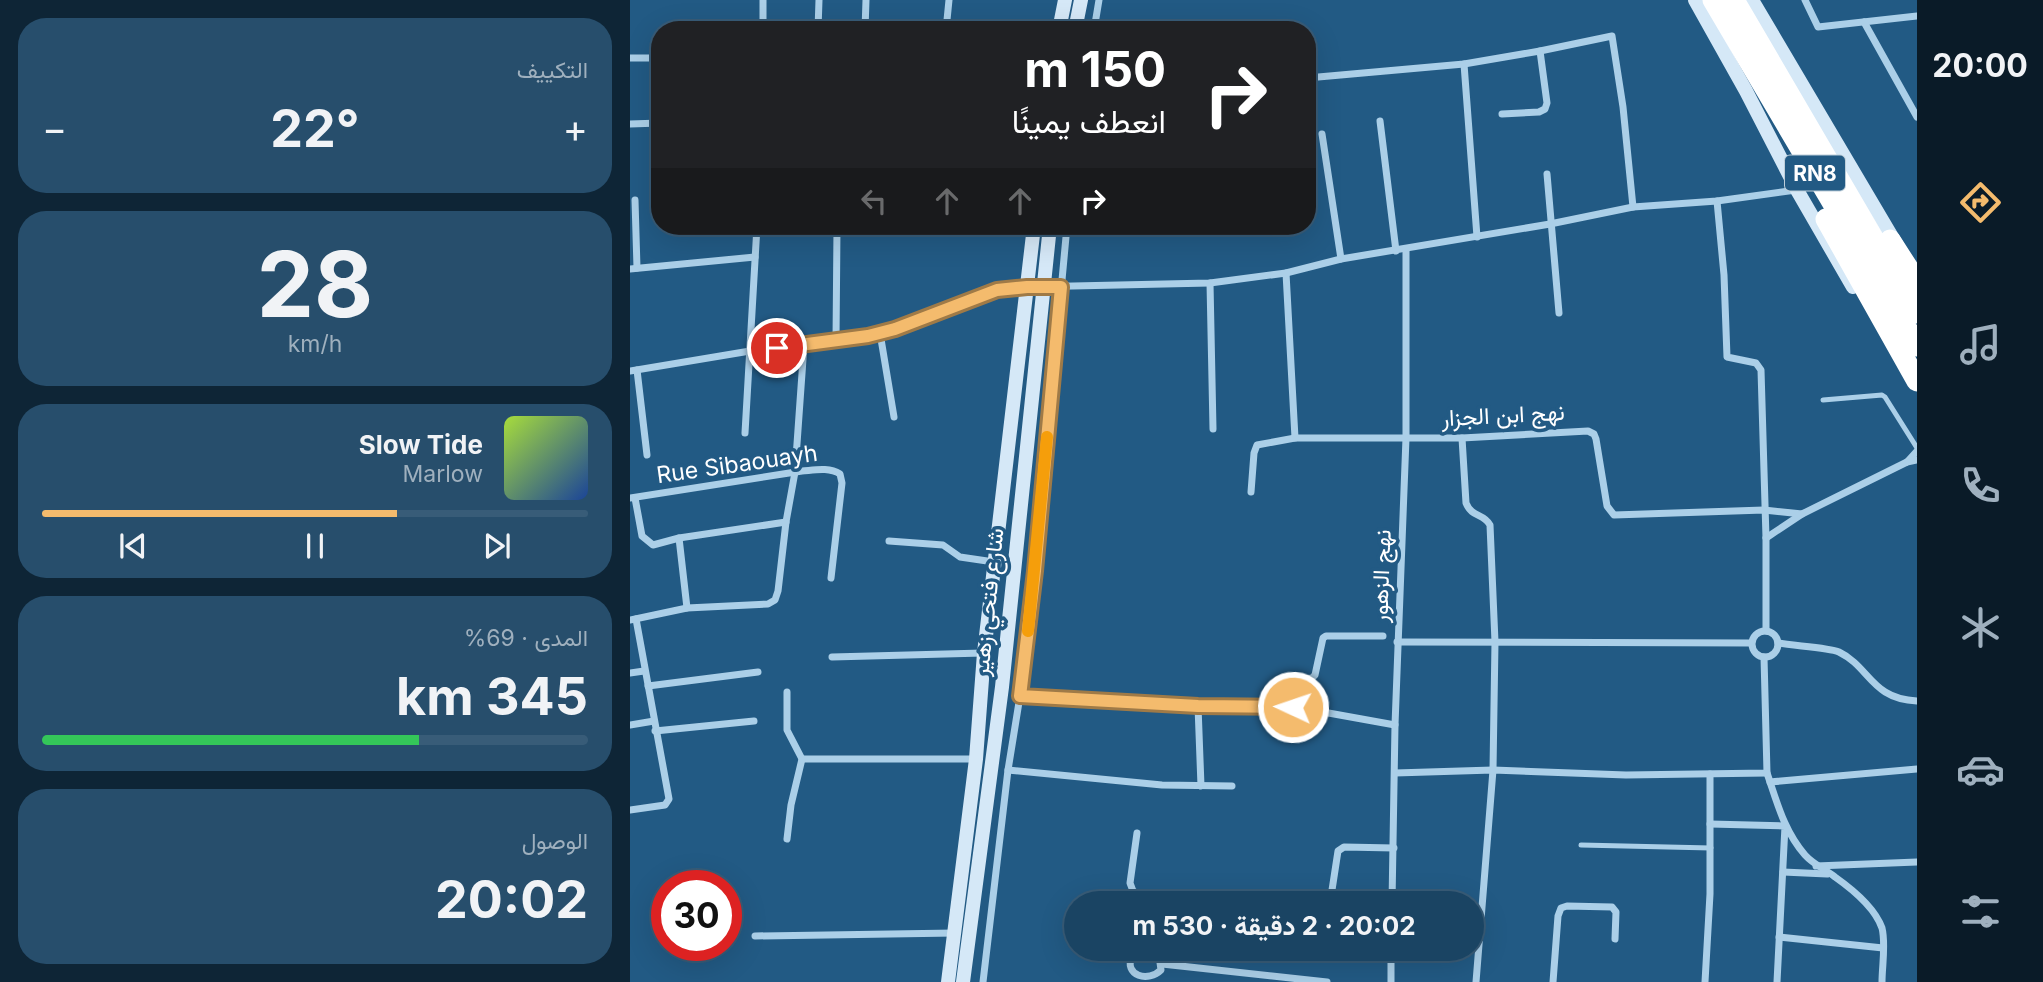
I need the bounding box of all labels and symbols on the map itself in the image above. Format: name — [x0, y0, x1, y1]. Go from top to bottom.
road number: RN8 — [1785, 156, 1845, 190]
pin — [747, 318, 807, 378]
street label: نهج ابن الجزار — [1440, 398, 1566, 434]
street label: Rue Sibaouayh — [655, 439, 819, 489]
street label: شارع فتحي زهير — [966, 527, 1015, 679]
street label: نهج الزهور — [1365, 529, 1399, 624]
position arrow — [1256, 670, 1330, 744]
speed limit sign: 30 — [651, 870, 742, 961]

